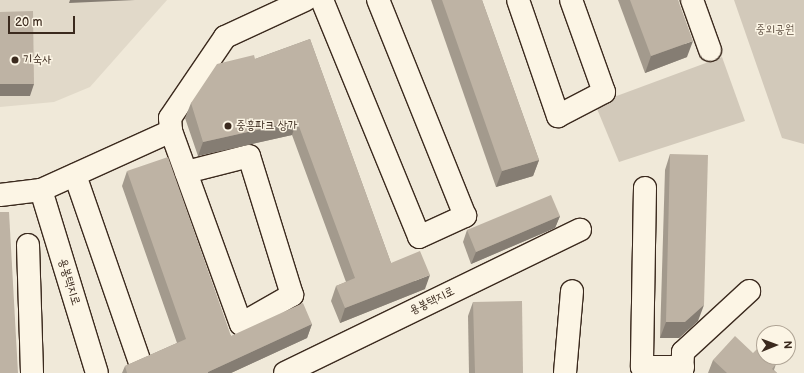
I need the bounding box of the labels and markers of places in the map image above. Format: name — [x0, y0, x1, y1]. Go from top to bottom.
place label: 기숙사 — [23, 53, 52, 67]
marker: 기숙사 — [10, 55, 20, 65]
place label: 중흥파크 상가 — [236, 119, 297, 133]
marker: 중흥파크 상가 — [223, 121, 233, 131]

